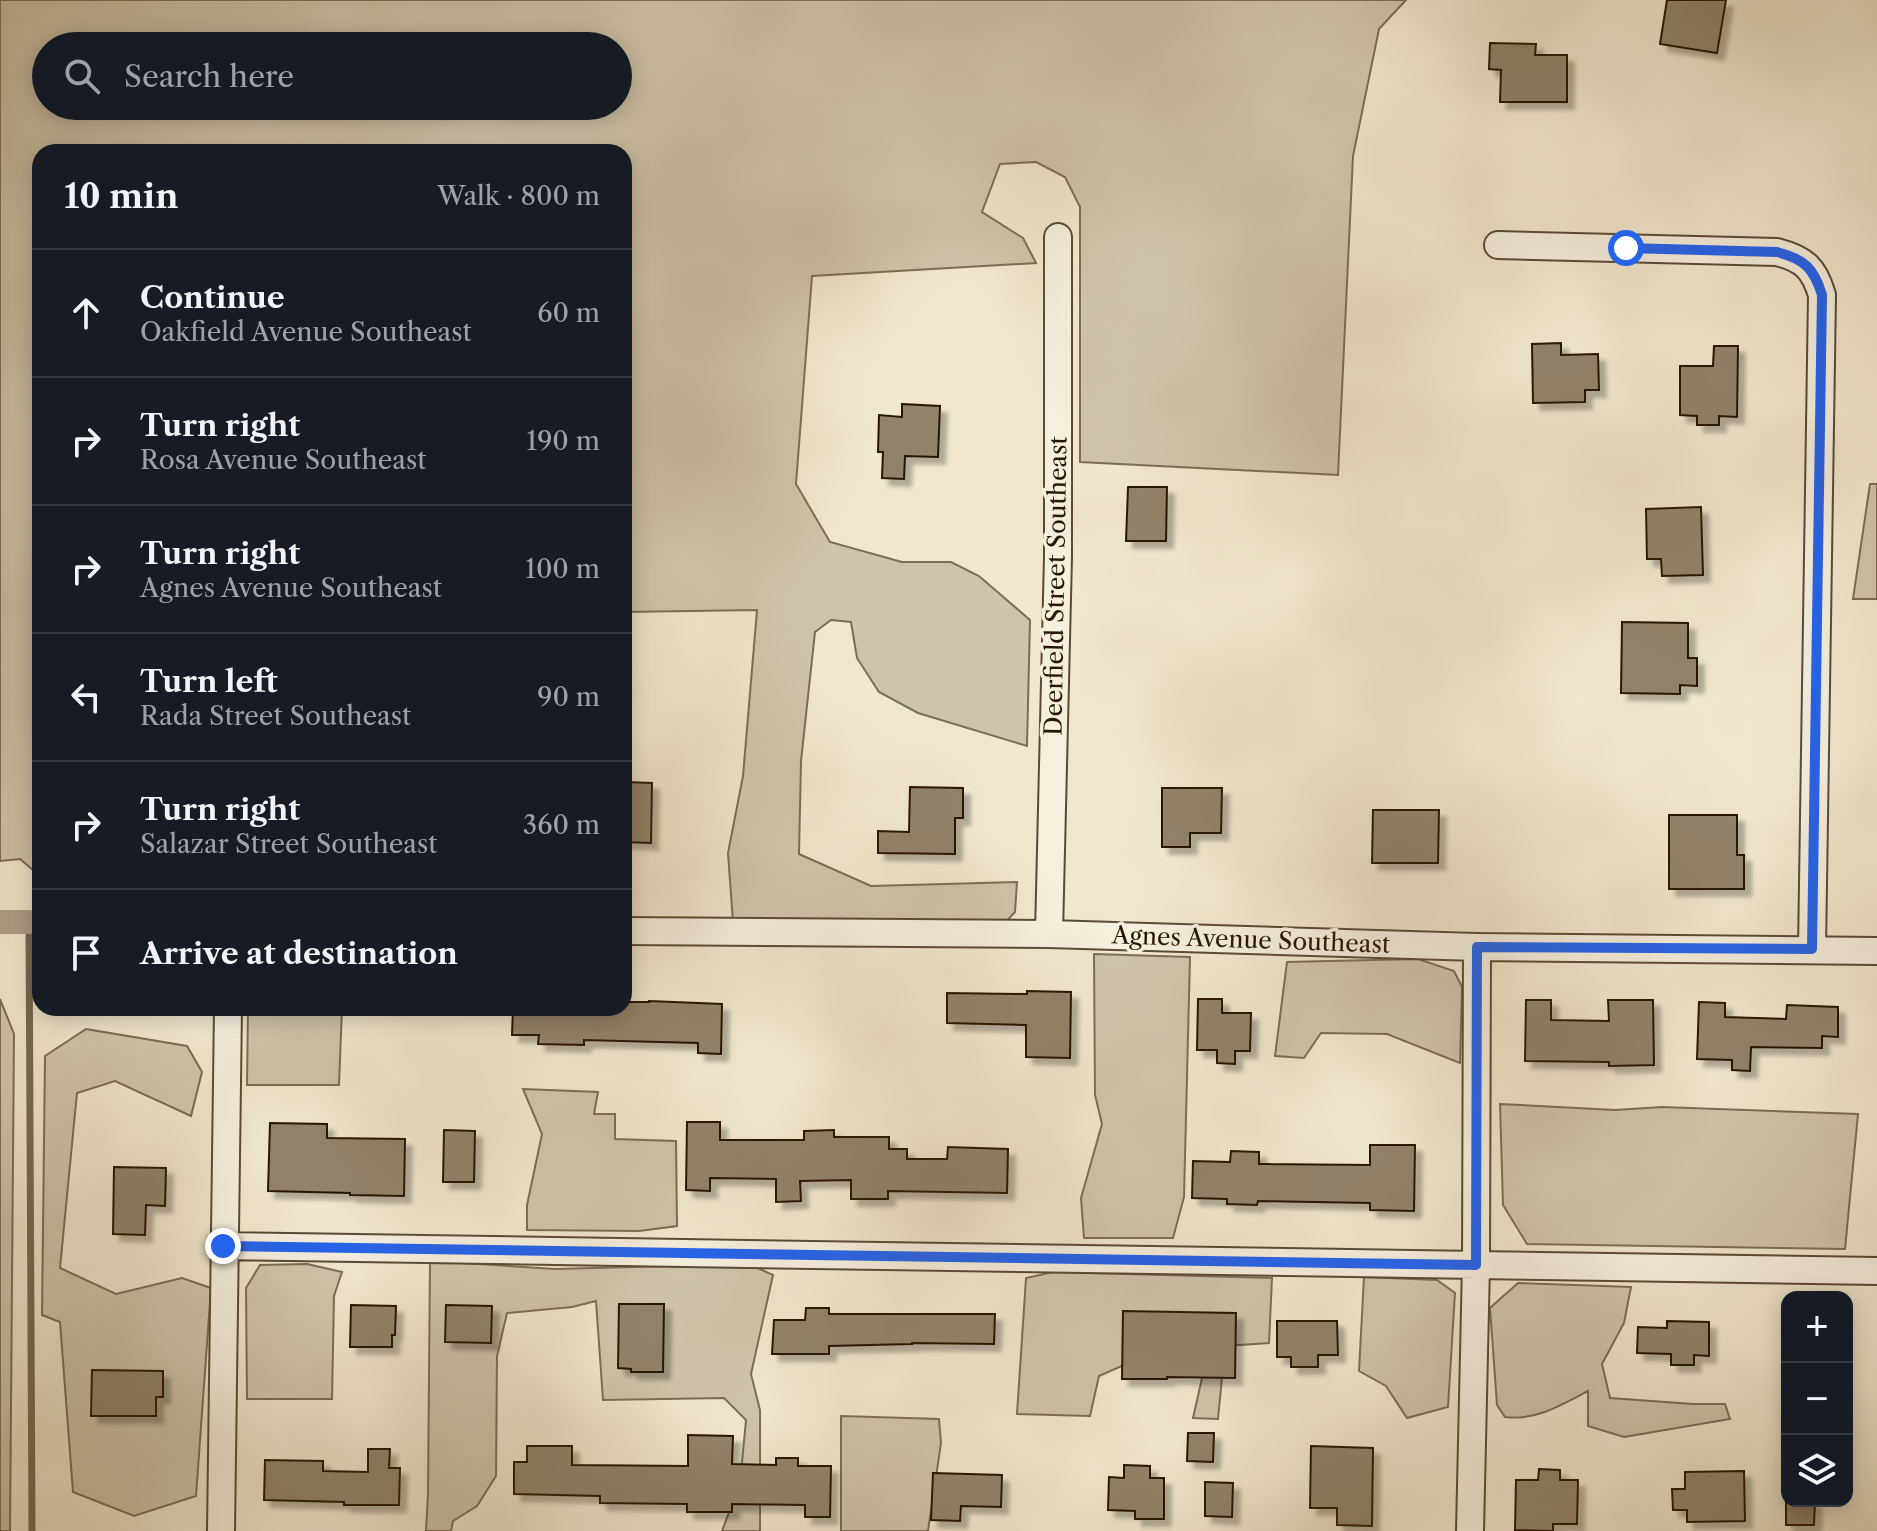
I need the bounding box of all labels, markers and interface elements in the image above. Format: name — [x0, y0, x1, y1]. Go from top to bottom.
search box — [32, 32, 632, 120]
icon: search — [60, 54, 104, 98]
text: Search here — [124, 58, 294, 95]
text: 10 min — [64, 175, 179, 217]
text: Walk · 800 m — [437, 180, 600, 212]
route start — [1608, 230, 1644, 266]
text: Continue — [140, 279, 285, 316]
icon: ahead — [64, 291, 108, 335]
text: 60 m — [537, 297, 600, 329]
text: Oakfield Avenue Southeast — [140, 316, 472, 348]
text: Turn right — [140, 407, 300, 444]
icon: right — [64, 419, 108, 463]
text: 190 m — [526, 425, 600, 457]
street label: Deerfield Street Southeast — [1038, 435, 1073, 736]
text: Rosa Avenue Southeast — [140, 444, 426, 476]
text: Turn right — [140, 535, 300, 572]
icon: right — [64, 547, 108, 591]
text: 100 m — [525, 553, 600, 585]
text: Agnes Avenue Southeast — [140, 572, 442, 604]
text: Turn left — [140, 663, 277, 700]
icon: left — [64, 675, 108, 719]
text: 90 m — [537, 681, 600, 713]
text: Rada Street Southeast — [140, 700, 411, 732]
text: Turn right — [140, 791, 300, 828]
icon: right — [64, 803, 108, 847]
text: 360 m — [523, 809, 600, 841]
text: Salazar Street Southeast — [140, 828, 437, 860]
street label: Agnes Avenue Southeast — [1110, 920, 1391, 959]
icon: arrive — [64, 931, 108, 975]
text: Arrive at destination — [140, 935, 458, 972]
route end — [205, 1228, 241, 1264]
map controls — [1781, 1291, 1853, 1507]
button: + — [1781, 1291, 1853, 1363]
button: − — [1781, 1363, 1853, 1435]
button: layers — [1781, 1435, 1853, 1507]

